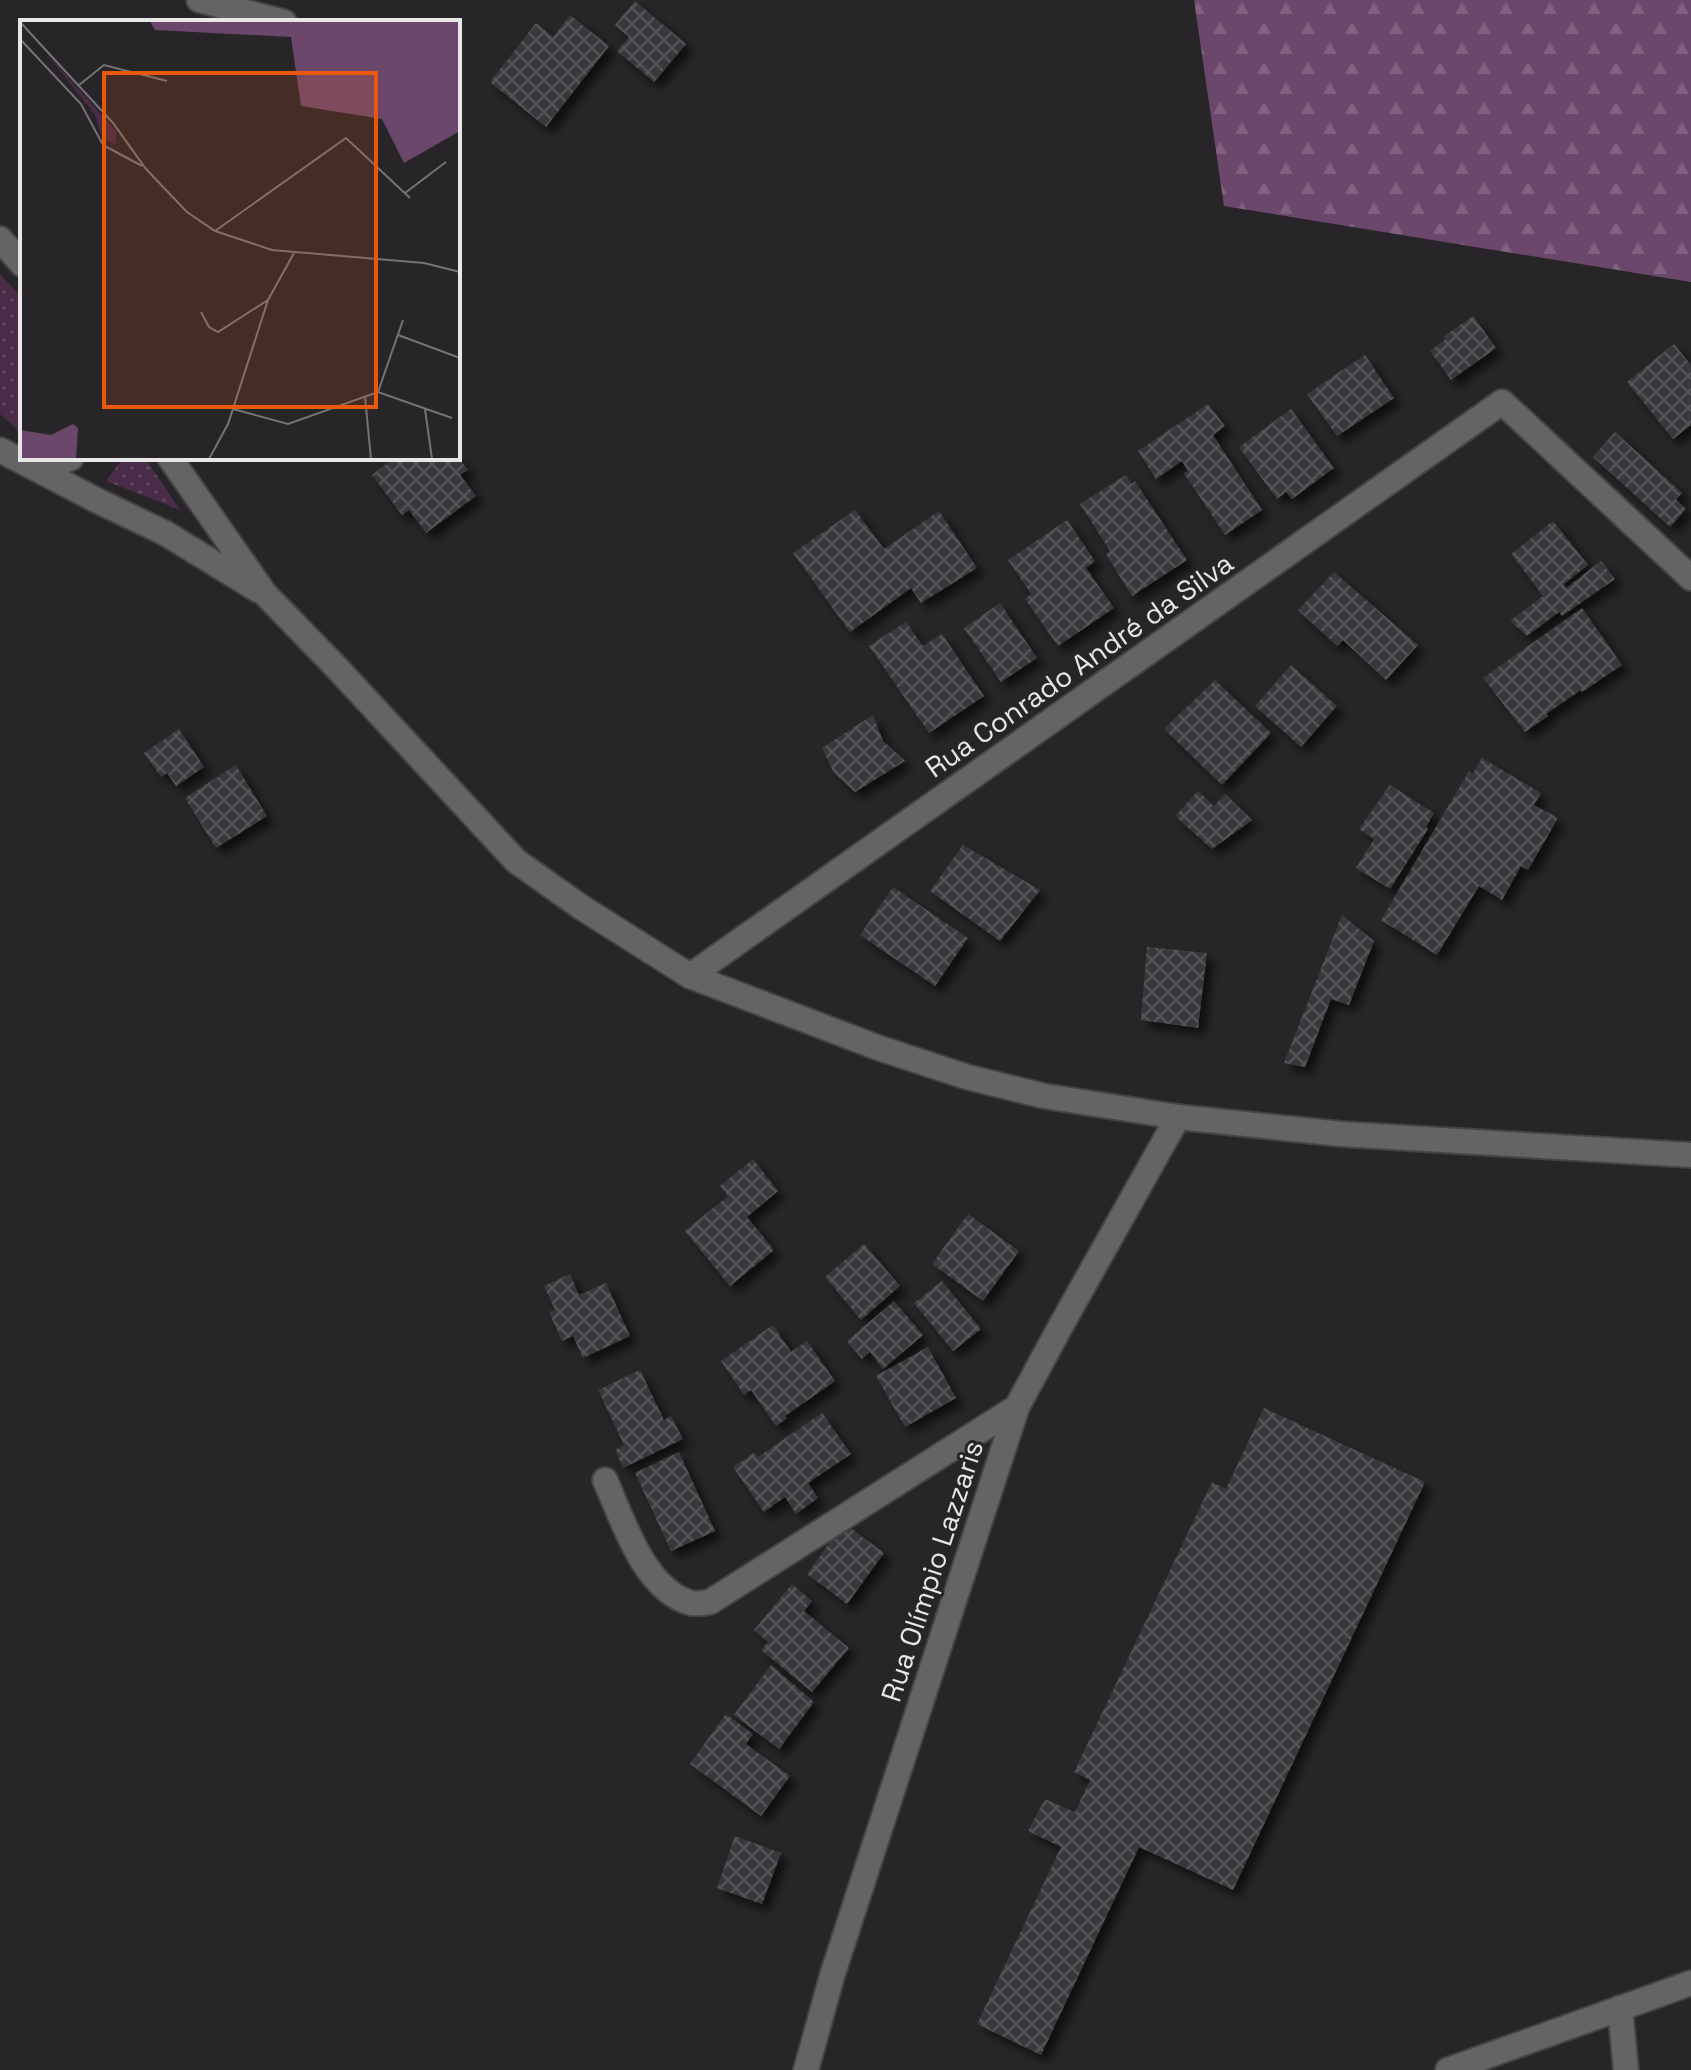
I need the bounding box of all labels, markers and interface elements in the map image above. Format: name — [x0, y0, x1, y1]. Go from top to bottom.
inset map — [20, 20, 460, 460]
street label: Rua Conrado André da Silva — [918, 545, 1240, 785]
street label: Rua Olímpio Lazzaris — [873, 1436, 991, 1706]

